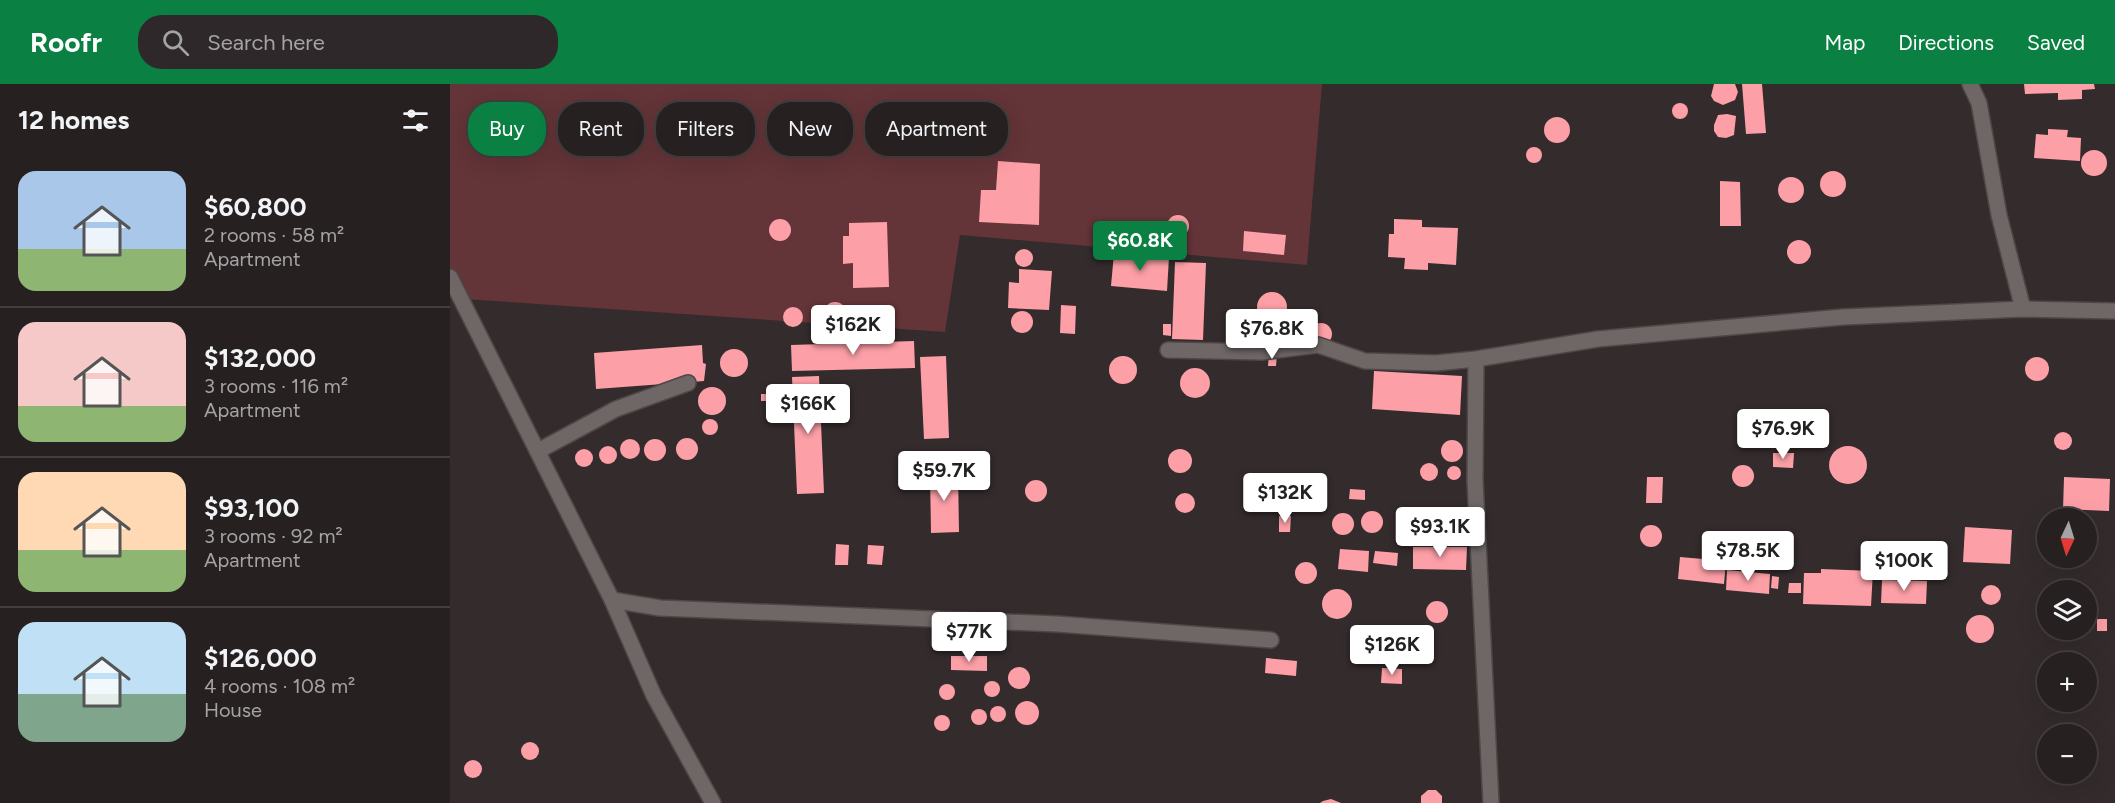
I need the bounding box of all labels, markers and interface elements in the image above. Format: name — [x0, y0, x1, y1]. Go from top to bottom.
search box — [138, 15, 558, 69]
text: Roofr — [30, 25, 102, 59]
icon: search — [159, 26, 192, 59]
text: Search here — [207, 29, 325, 56]
text: Map — [1824, 30, 1865, 55]
text: Directions — [1898, 30, 1994, 55]
text: Saved — [2027, 30, 2085, 55]
chip: Buy — [468, 102, 546, 156]
chip: Rent — [558, 102, 644, 156]
chip: Filters — [656, 102, 755, 156]
chip: New — [767, 102, 853, 156]
chip: Apartment — [865, 102, 1008, 156]
text: 12 homes — [18, 104, 129, 136]
icon: filters — [399, 104, 432, 137]
text: $60,800 — [204, 191, 307, 223]
icon: home — [66, 195, 138, 267]
pin: $60.8K — [1091, 221, 1189, 272]
text: 2 rooms · 58 m² — [204, 223, 344, 247]
text: $60.8K — [1107, 228, 1173, 252]
text: Apartment — [204, 247, 301, 271]
pin: $162K — [811, 305, 895, 356]
pin: $76.8K — [1223, 309, 1321, 360]
text: $162K — [825, 312, 881, 336]
text: $76.8K — [1240, 316, 1304, 340]
text: $132,000 — [204, 342, 316, 374]
icon: home — [66, 346, 138, 418]
text: 3 rooms · 116 m² — [204, 374, 348, 398]
pin: $166K — [766, 384, 850, 435]
text: $166K — [780, 391, 836, 415]
text: Apartment — [204, 398, 301, 422]
pin: $76.9K — [1734, 409, 1832, 460]
text: $76.9K — [1751, 416, 1815, 440]
pin: $59.7K — [895, 451, 993, 502]
text: $59.7K — [912, 458, 976, 482]
pin: $132K — [1243, 473, 1327, 524]
text: $132K — [1257, 480, 1313, 504]
text: $93,100 — [204, 492, 299, 524]
icon: home — [66, 496, 138, 568]
pin: $93.1K — [1391, 507, 1489, 558]
north arrow — [2037, 508, 2097, 568]
map controls — [2037, 508, 2097, 784]
text: $93.1K — [1410, 514, 1470, 538]
text: 3 rooms · 92 m² — [204, 524, 343, 548]
pin: $78.5K — [1699, 531, 1797, 582]
text: $78.5K — [1716, 538, 1780, 562]
pin: $100K — [1862, 541, 1946, 592]
text: Apartment — [204, 548, 301, 572]
text: $100K — [1875, 548, 1933, 572]
button: layers — [2037, 580, 2097, 640]
pin: $77K — [933, 612, 1005, 663]
text: $77K — [946, 619, 992, 643]
pin: $126K — [1350, 625, 1434, 676]
text: $126K — [1364, 632, 1420, 656]
text: $126,000 — [204, 642, 317, 674]
icon: home — [66, 646, 138, 718]
button: + — [2037, 652, 2097, 712]
text: 4 rooms · 108 m² — [204, 674, 355, 698]
text: House — [204, 698, 262, 722]
button: − — [2037, 724, 2097, 784]

